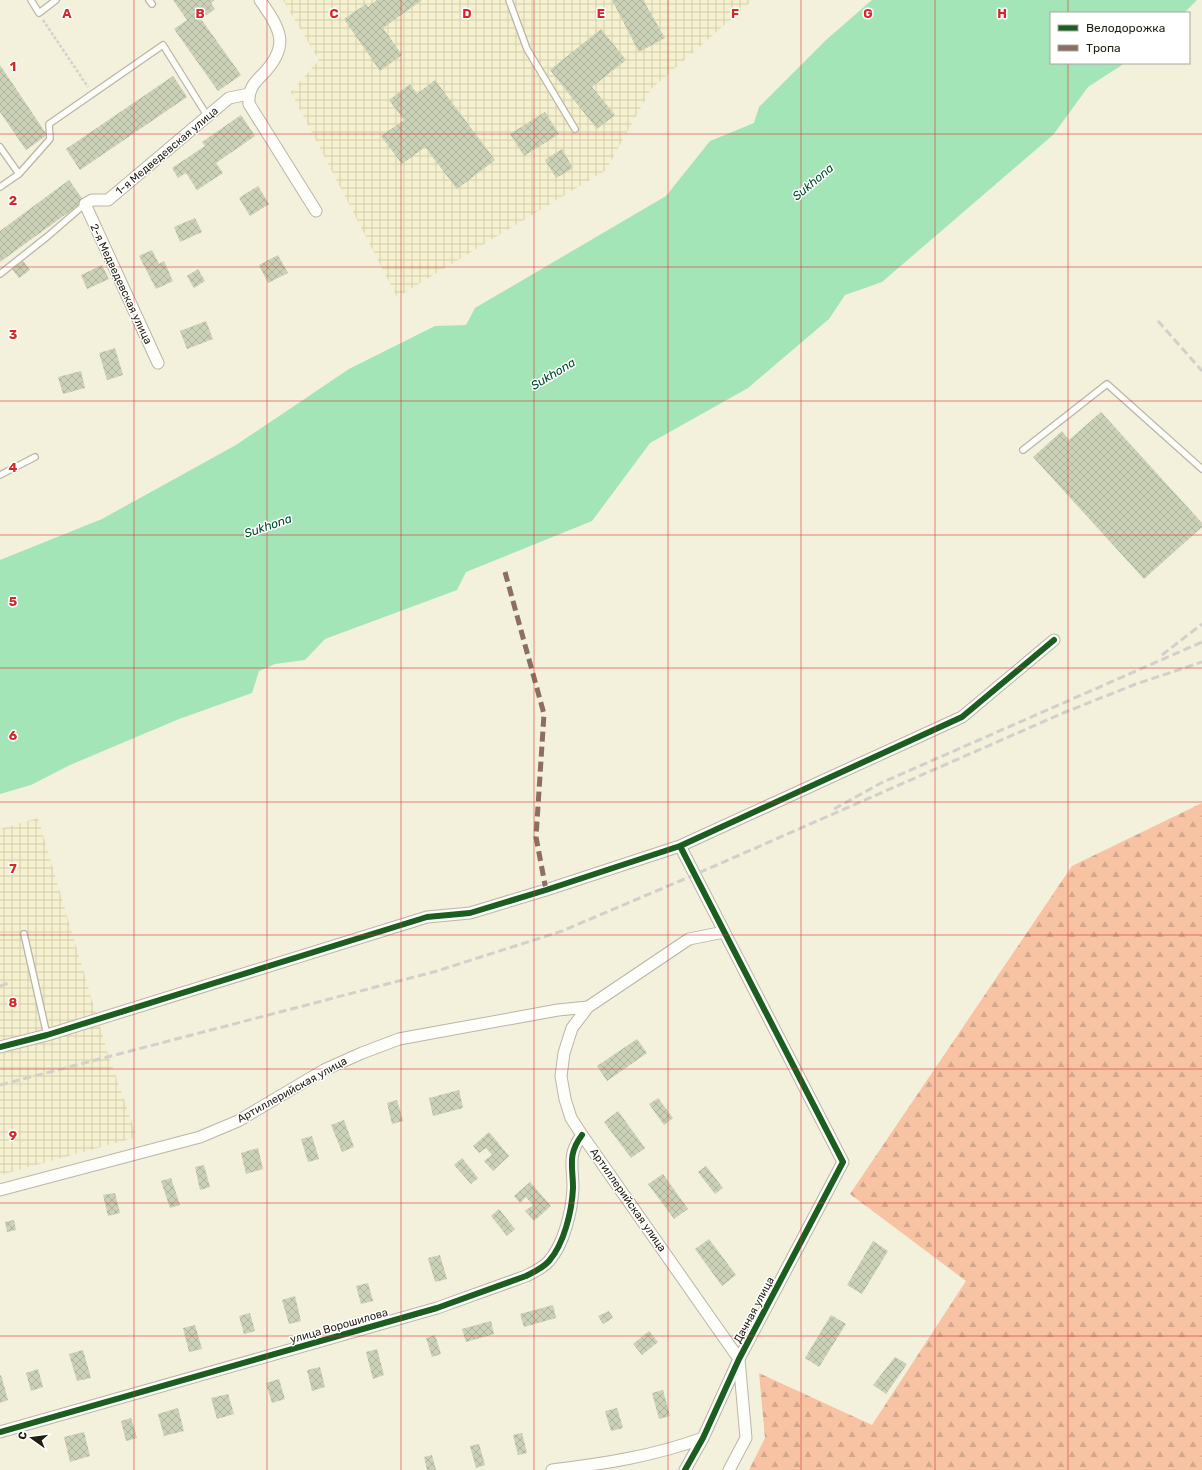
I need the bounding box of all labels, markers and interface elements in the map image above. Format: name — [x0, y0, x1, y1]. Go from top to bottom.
text: A — [62, 6, 72, 21]
text: B — [195, 6, 205, 21]
text: C — [329, 6, 339, 21]
text: D — [462, 6, 472, 21]
text: E — [597, 6, 605, 21]
text: F — [731, 6, 739, 21]
text: G — [863, 6, 873, 21]
text: H — [997, 6, 1007, 21]
legend — [1050, 12, 1190, 64]
text: Велодорожка — [1086, 21, 1165, 35]
text: Тропа — [1086, 41, 1121, 55]
text: 1 — [10, 59, 16, 74]
street label: 1-я Медведевская улица — [113, 104, 221, 198]
water label: Sukhona — [790, 161, 836, 203]
text: 2 — [9, 193, 17, 208]
street label: 2-я Медведевская улица — [87, 222, 155, 346]
text: 3 — [9, 327, 18, 342]
water label: Sukhona — [528, 355, 578, 393]
text: 4 — [9, 460, 18, 475]
water label: Sukhona — [242, 511, 294, 541]
text: 5 — [9, 594, 17, 609]
text: 6 — [9, 728, 18, 743]
text: 7 — [9, 861, 17, 876]
text: 8 — [9, 995, 18, 1010]
street label: Артиллерийская улица — [235, 1054, 349, 1126]
text: 9 — [9, 1128, 17, 1143]
street label: Артиллерийская улица — [587, 1146, 669, 1254]
street label: Дачная улица — [731, 1275, 777, 1345]
street label: улица Ворошилова — [289, 1306, 389, 1346]
north arrow — [12, 1418, 52, 1458]
text: С — [16, 1430, 30, 1441]

